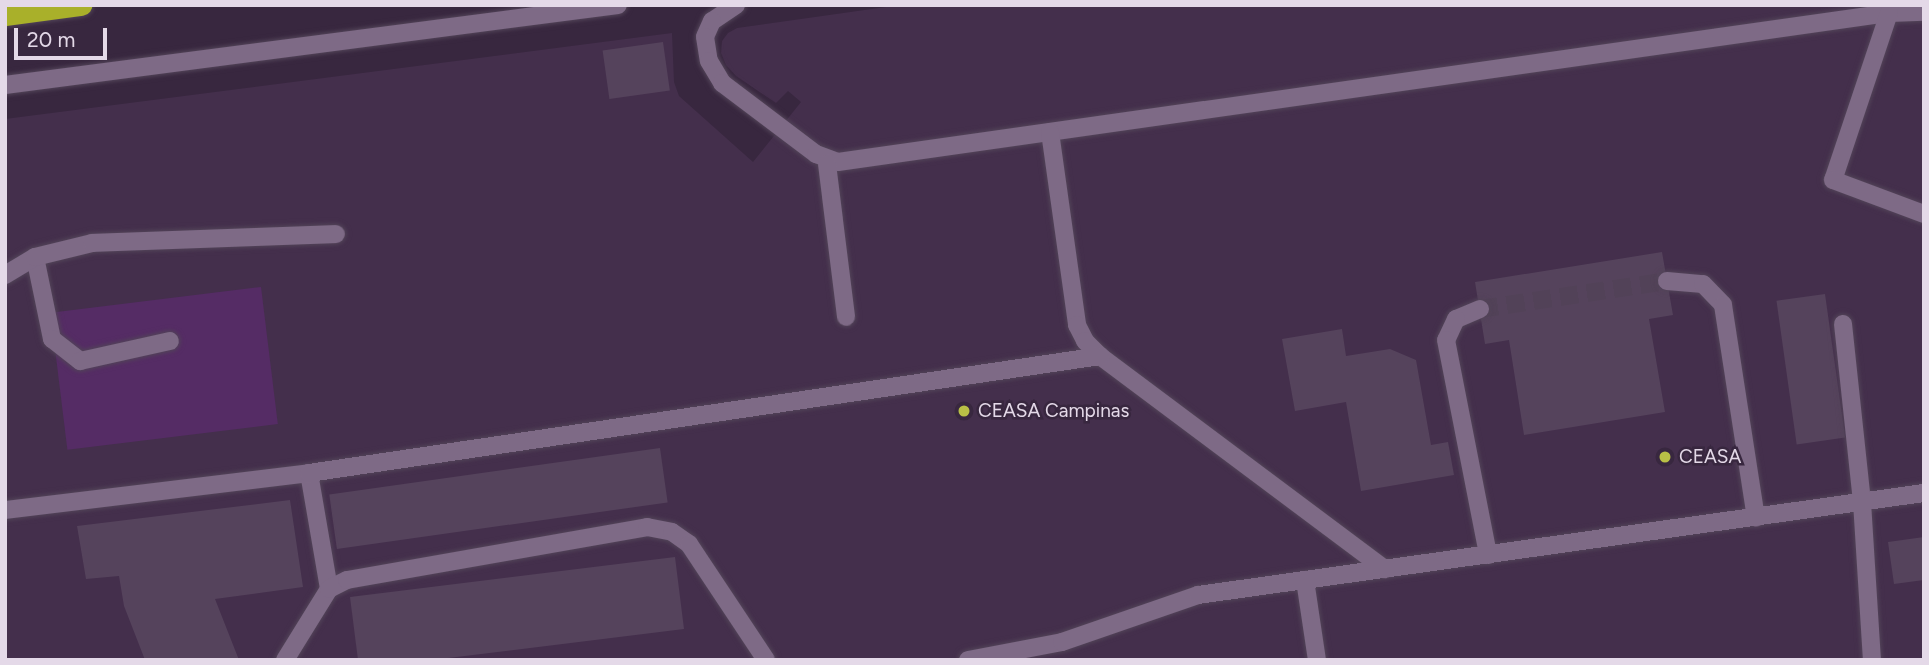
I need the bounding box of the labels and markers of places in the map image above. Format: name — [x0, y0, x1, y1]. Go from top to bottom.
place label: CEASA Campinas — [978, 400, 1129, 422]
marker: CEASA Campinas — [956, 403, 972, 419]
place label: CEASA — [1679, 446, 1741, 468]
marker: CEASA — [1657, 449, 1673, 465]

